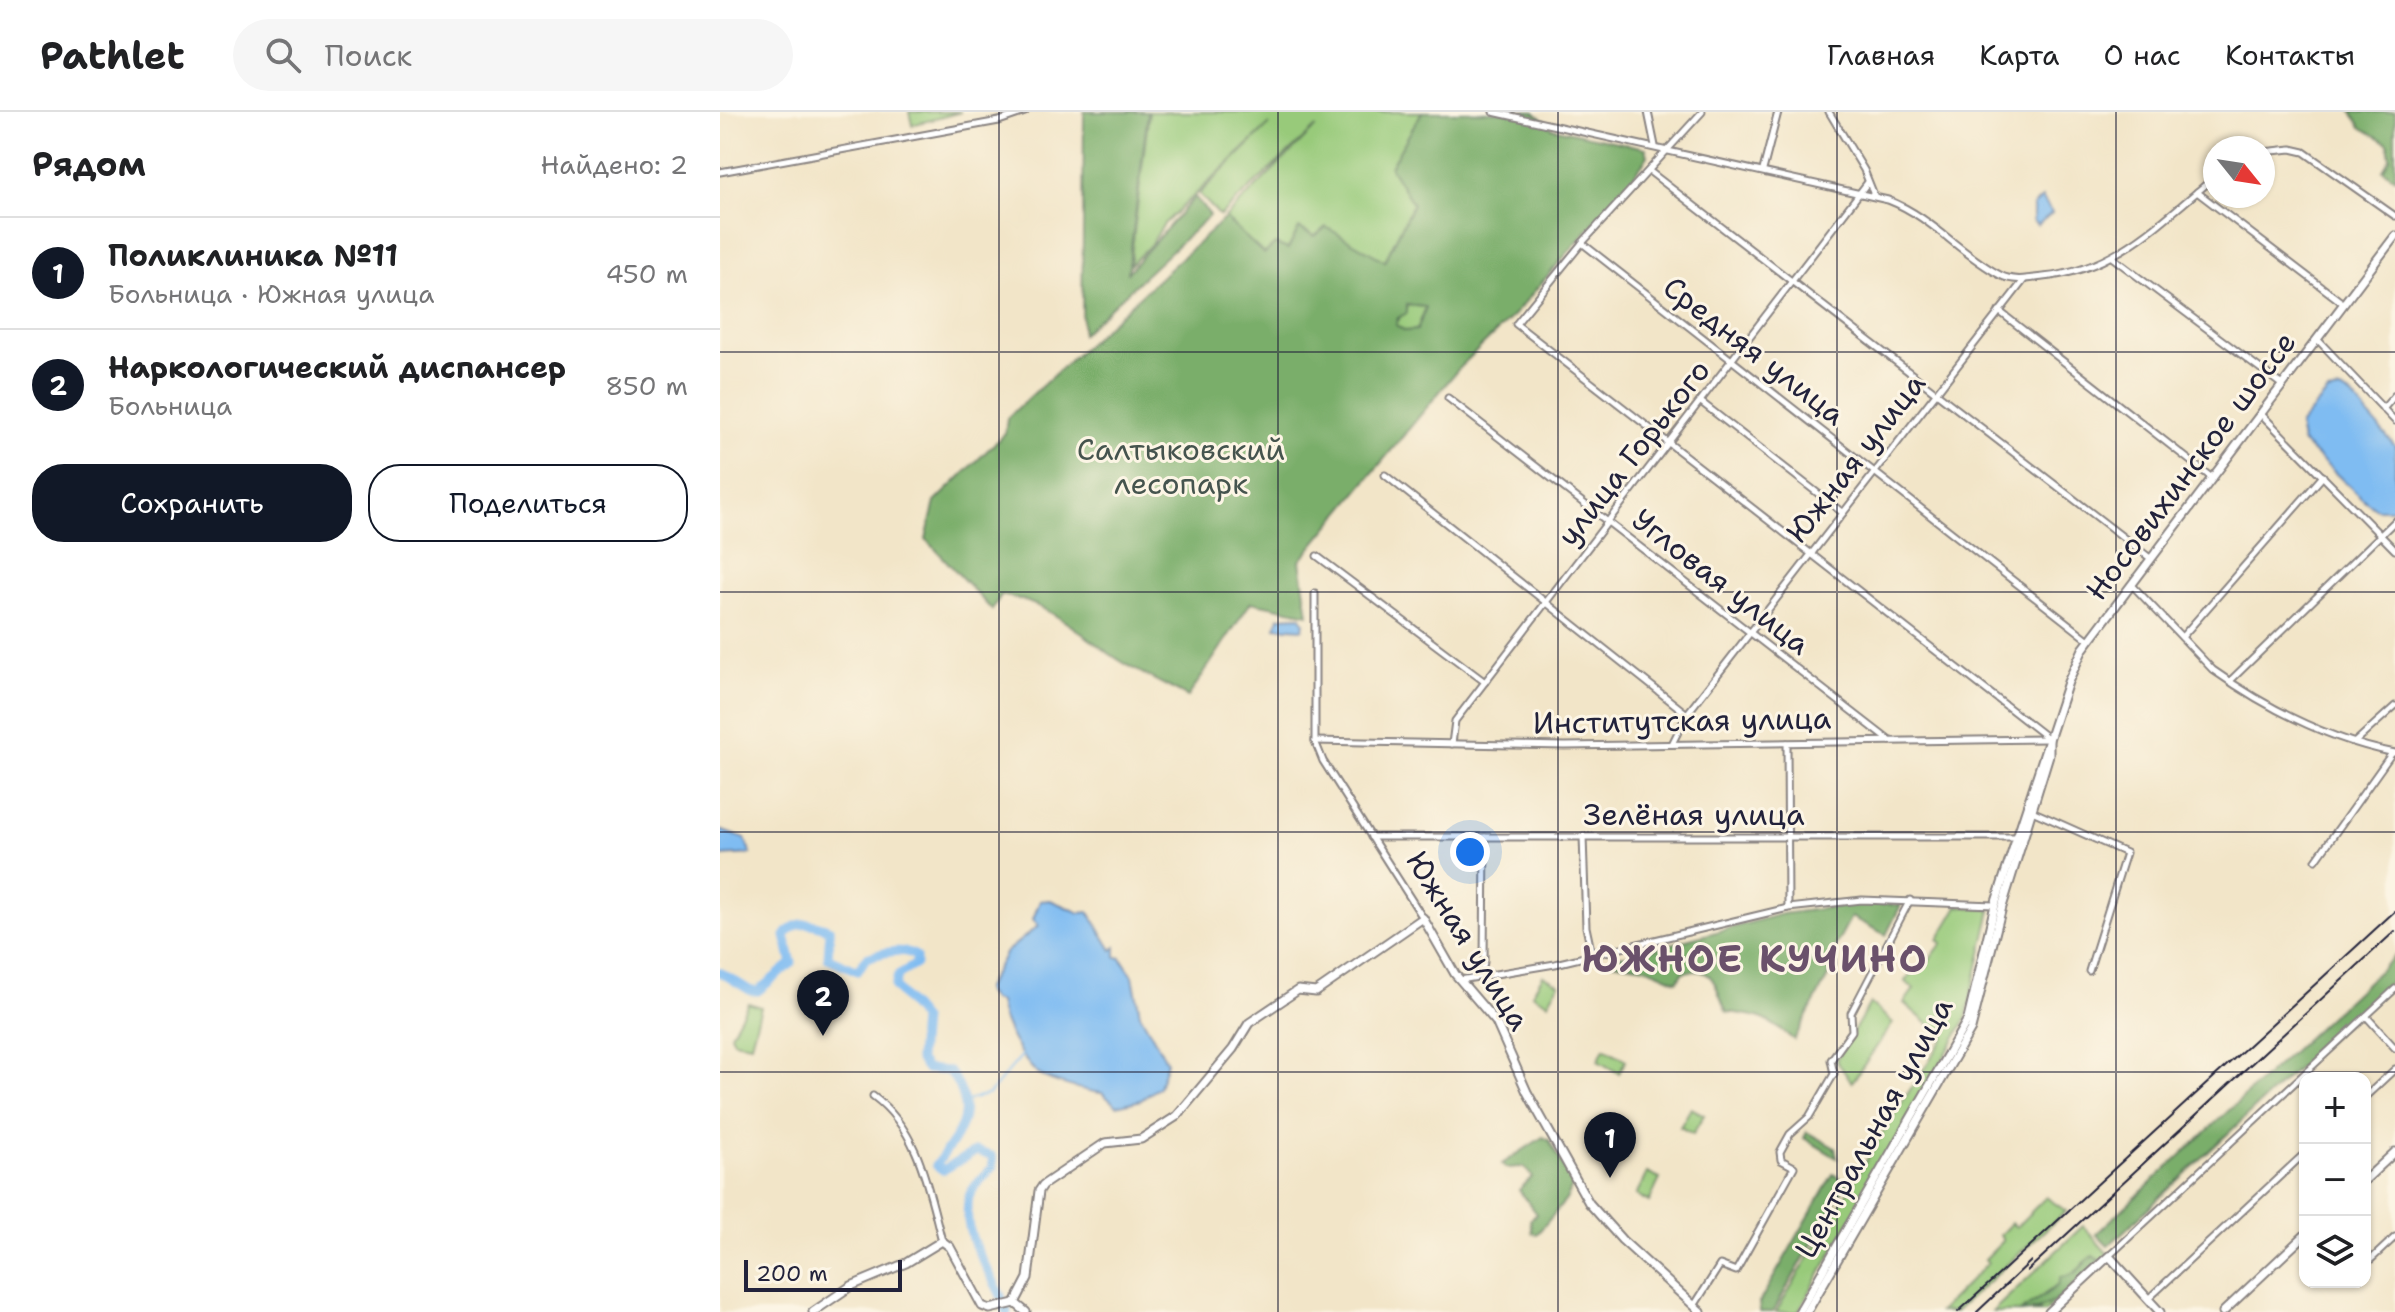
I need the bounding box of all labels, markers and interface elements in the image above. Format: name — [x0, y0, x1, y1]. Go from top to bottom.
search box — [233, 19, 793, 91]
text: Pathlet — [40, 30, 185, 81]
icon: search — [261, 33, 305, 77]
text: Поиск — [325, 35, 412, 76]
text: Главная — [1827, 36, 1935, 74]
text: Карта — [1979, 36, 2059, 74]
text: О нас — [2103, 36, 2181, 74]
text: Контакты — [2225, 36, 2355, 74]
north arrow — [2203, 136, 2275, 208]
text: Рядом — [32, 141, 146, 187]
text: Найдено: 2 — [541, 147, 688, 182]
text: Поликлиника №11 — [108, 235, 398, 276]
text: 1 — [52, 256, 64, 291]
text: 450 m — [605, 256, 688, 291]
street label: Средняя улица — [1655, 267, 1854, 435]
text: Больница · Южная улица — [108, 276, 434, 311]
street label: Носовихинское шоссе — [2076, 323, 2305, 608]
text: Наркологический диспансер — [108, 347, 566, 388]
street label: улица Горького — [1548, 351, 1719, 554]
street label: Южная улица — [1777, 364, 1935, 551]
text: 2 — [49, 368, 67, 403]
text: 850 m — [605, 368, 688, 403]
text: Больница — [108, 388, 232, 423]
park label: Салтыковский лесопарк — [1077, 429, 1285, 504]
button: Сохранить — [32, 464, 352, 542]
button: Поделиться — [368, 464, 688, 542]
street label: Угловая улица — [1624, 499, 1819, 664]
street label: Институтская улица — [1532, 697, 1832, 744]
street label: Зелёная улица — [1583, 794, 1805, 835]
your location — [1450, 832, 1490, 872]
street label: Южная улица — [1397, 843, 1540, 1039]
district label: ЮЖНОЕ КУЧИНО — [1581, 933, 1929, 984]
pin: 2 — [797, 970, 849, 1036]
street label: Центральная улица — [1785, 990, 1962, 1265]
map controls — [2299, 1072, 2371, 1288]
button: + — [2299, 1072, 2371, 1144]
pin: 1 — [1584, 1112, 1636, 1178]
button: − — [2299, 1144, 2371, 1216]
button: layers — [2299, 1216, 2371, 1288]
scale bar — [744, 1256, 902, 1292]
text: 200 m — [756, 1259, 828, 1288]

